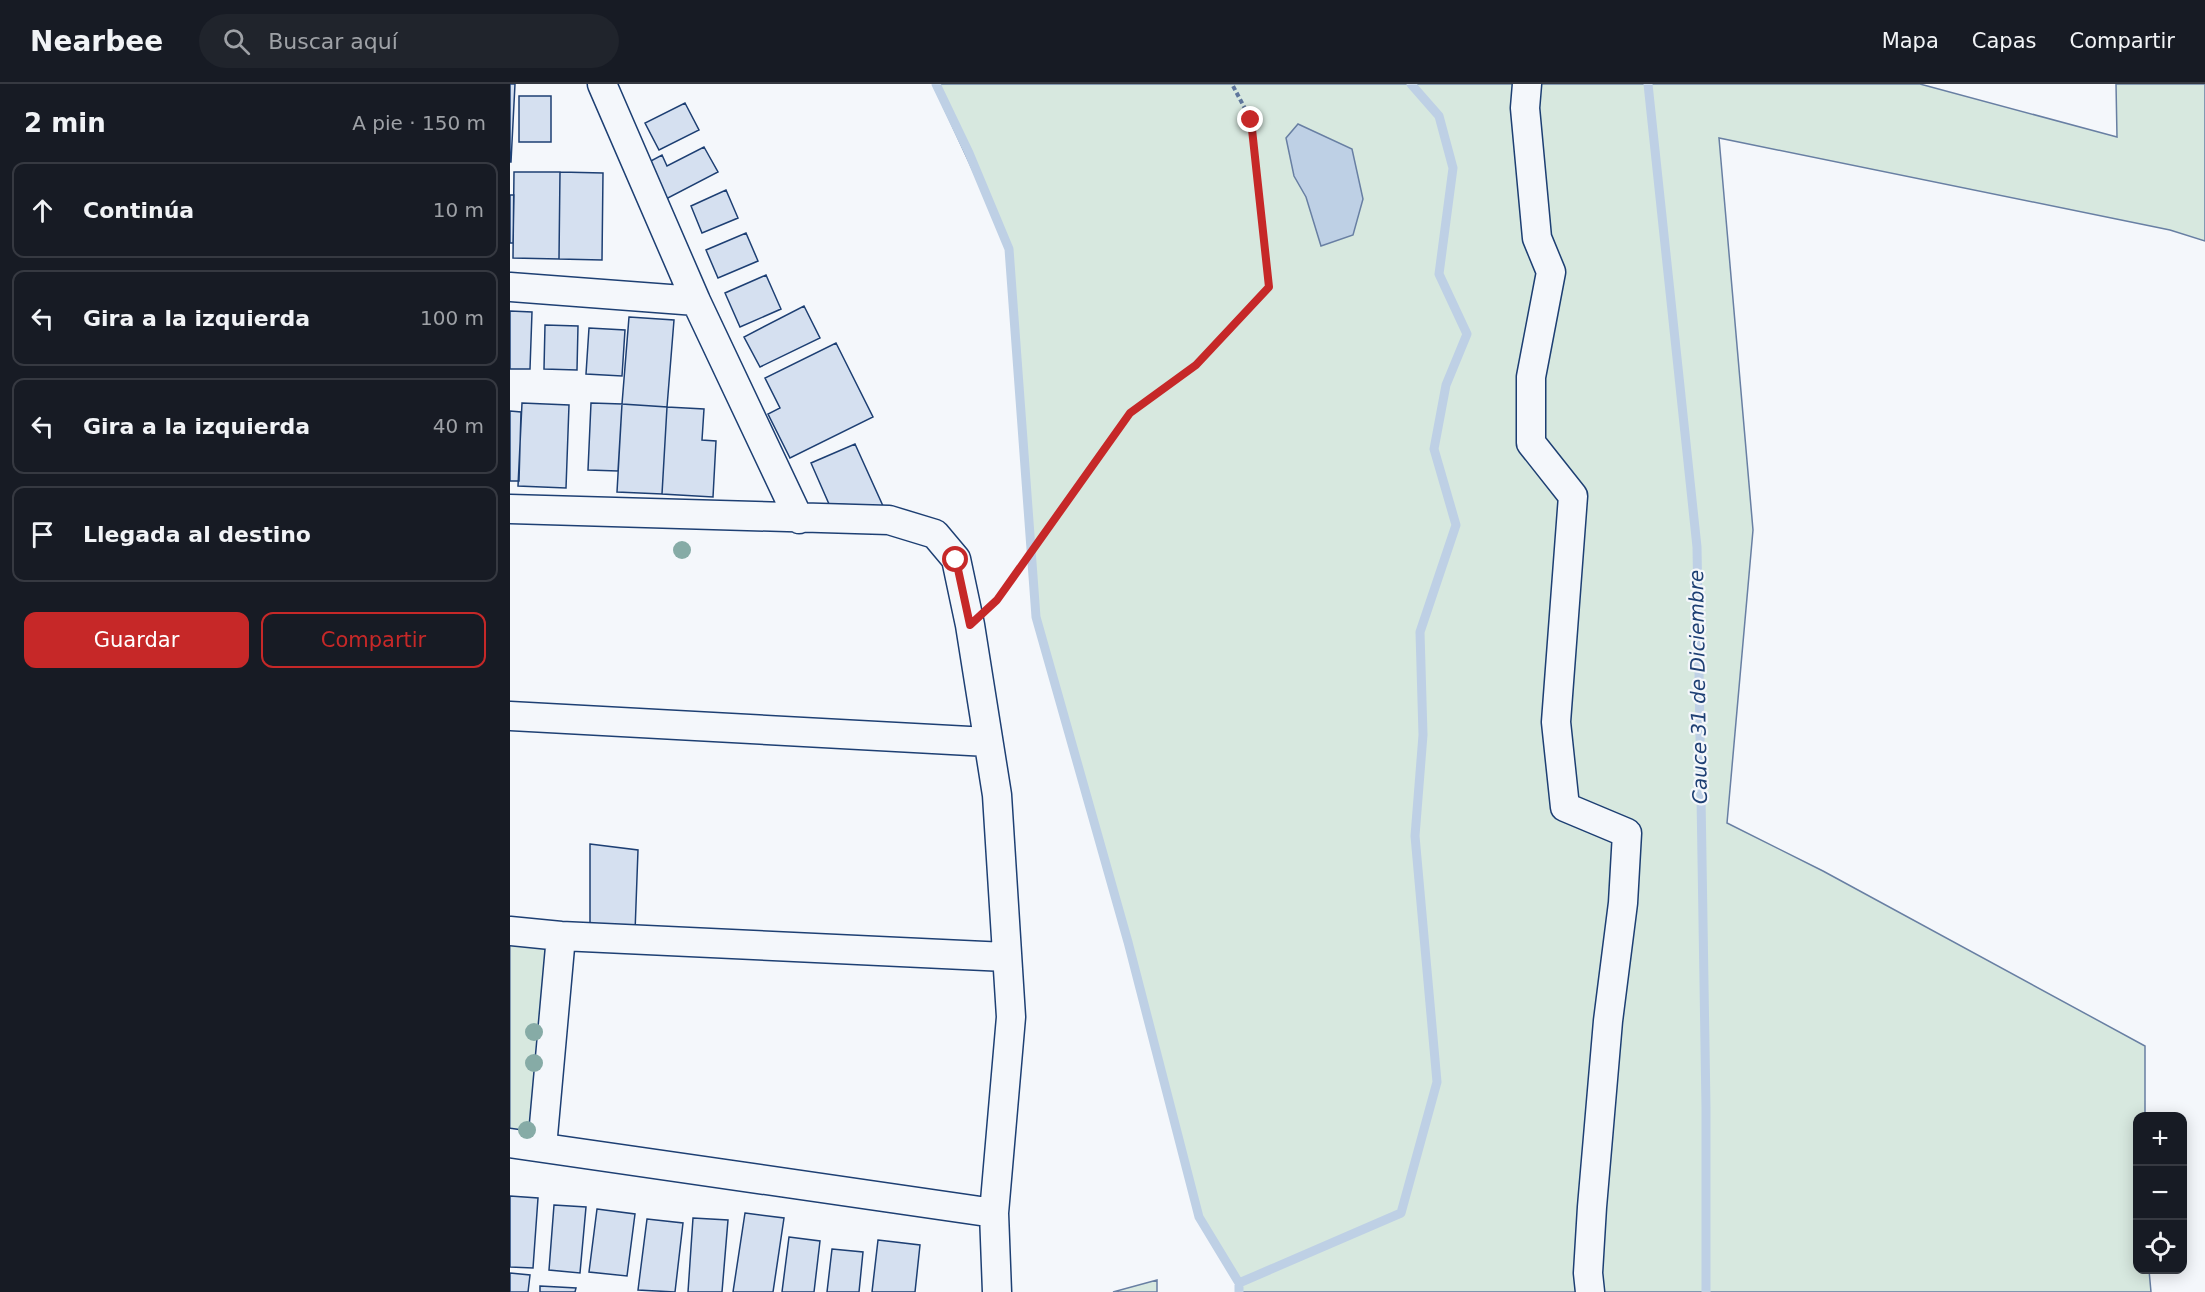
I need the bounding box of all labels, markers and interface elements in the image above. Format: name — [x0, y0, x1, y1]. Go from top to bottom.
search box — [199, 14, 619, 68]
text: Nearbee — [30, 25, 163, 58]
icon: search — [220, 25, 253, 58]
text: Buscar aquí — [268, 29, 398, 54]
text: Mapa — [1882, 29, 1939, 53]
text: Capas — [1972, 29, 2036, 53]
text: Compartir — [2069, 29, 2175, 53]
route end — [1237, 106, 1263, 132]
text: 2 min — [24, 108, 106, 138]
text: A pie · 150 m — [352, 111, 486, 135]
icon: ahead — [26, 194, 59, 227]
text: Continúa — [83, 198, 194, 223]
text: 10 m — [433, 198, 484, 222]
icon: left — [26, 302, 59, 335]
text: Gira a la izquierda — [83, 306, 310, 331]
text: 100 m — [420, 306, 484, 330]
icon: left — [26, 410, 59, 443]
text: Gira a la izquierda — [83, 414, 310, 439]
text: 40 m — [433, 414, 484, 438]
icon: arrive — [26, 518, 59, 551]
text: Llegada al destino — [83, 522, 311, 547]
route start — [942, 546, 968, 572]
water label: Cauce 31 de Diciembre — [1684, 570, 1712, 804]
button: Guardar — [24, 612, 249, 668]
button: Compartir — [261, 612, 486, 668]
map controls — [2133, 1112, 2187, 1274]
button: + — [2133, 1112, 2187, 1166]
button: − — [2133, 1166, 2187, 1220]
button: locate — [2133, 1220, 2187, 1274]

